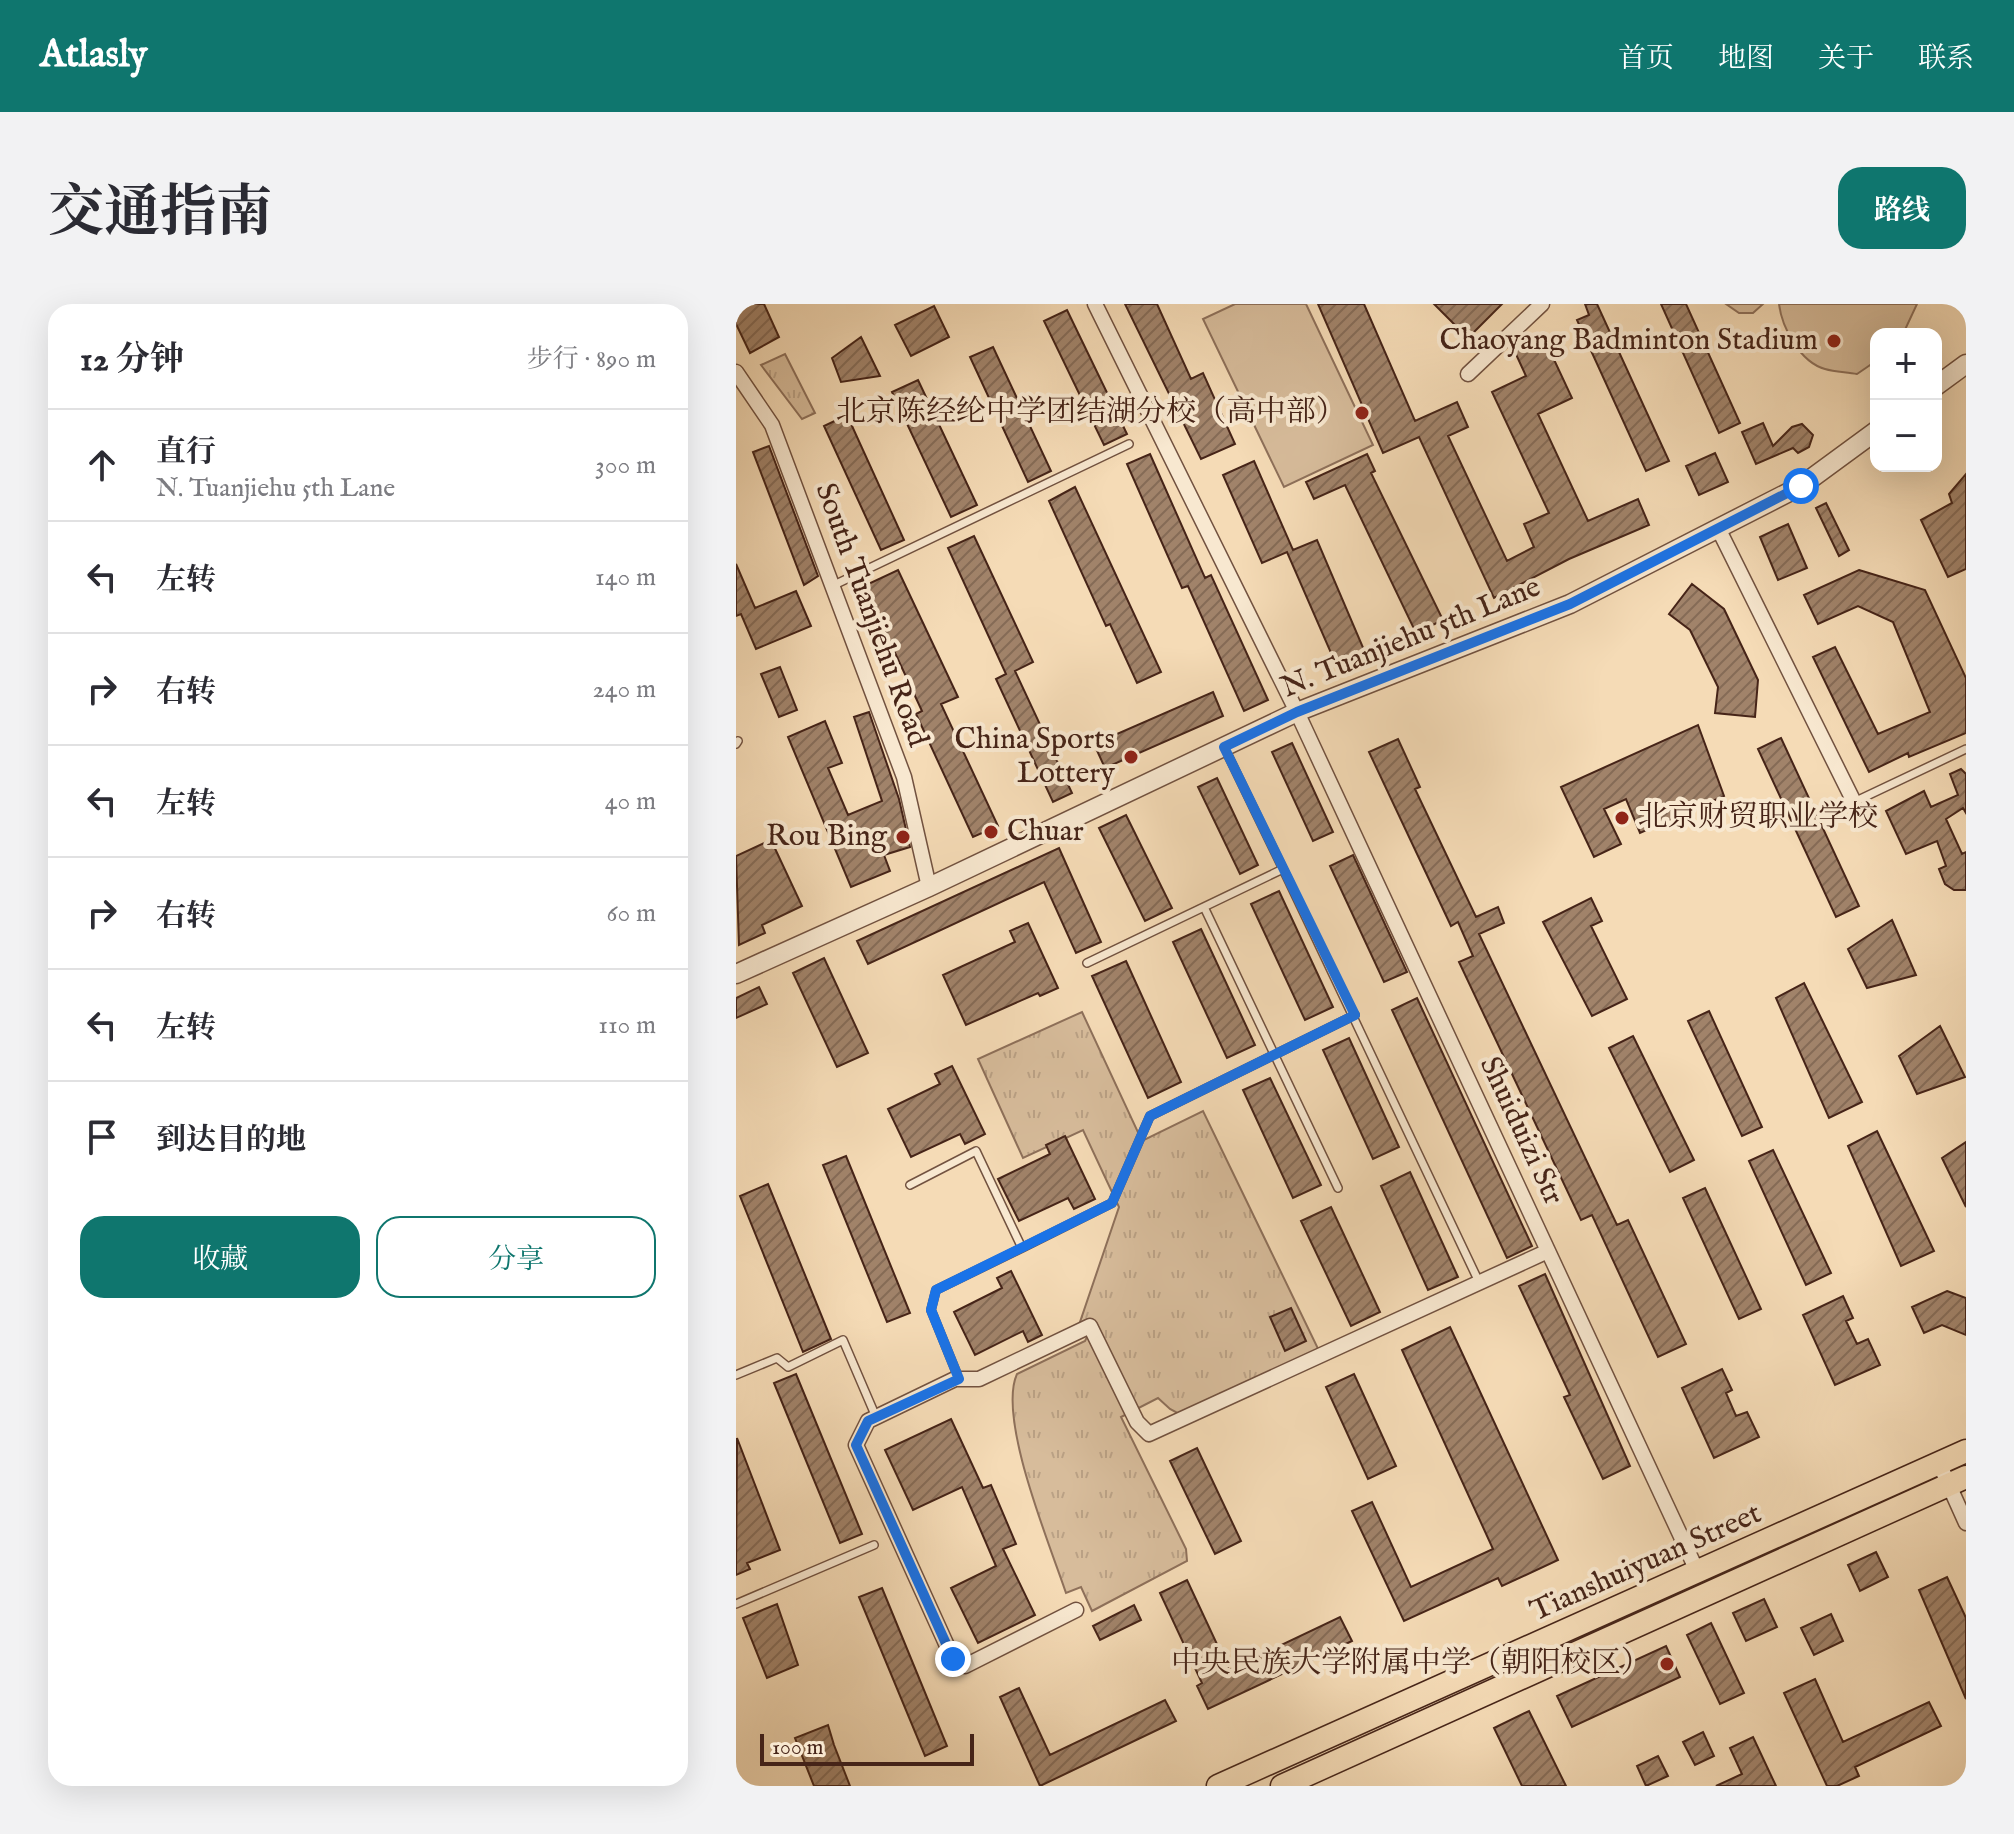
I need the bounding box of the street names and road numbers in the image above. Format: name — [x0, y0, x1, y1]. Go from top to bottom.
street label: South Tuanjiehu Road — [806, 478, 937, 753]
street label: N. Tuanjiehu 5th Lane — [1276, 569, 1546, 707]
street label: Shuiduizi Str — [1470, 1051, 1572, 1211]
street label: Tianshuiyuan Street — [1525, 1495, 1767, 1631]

